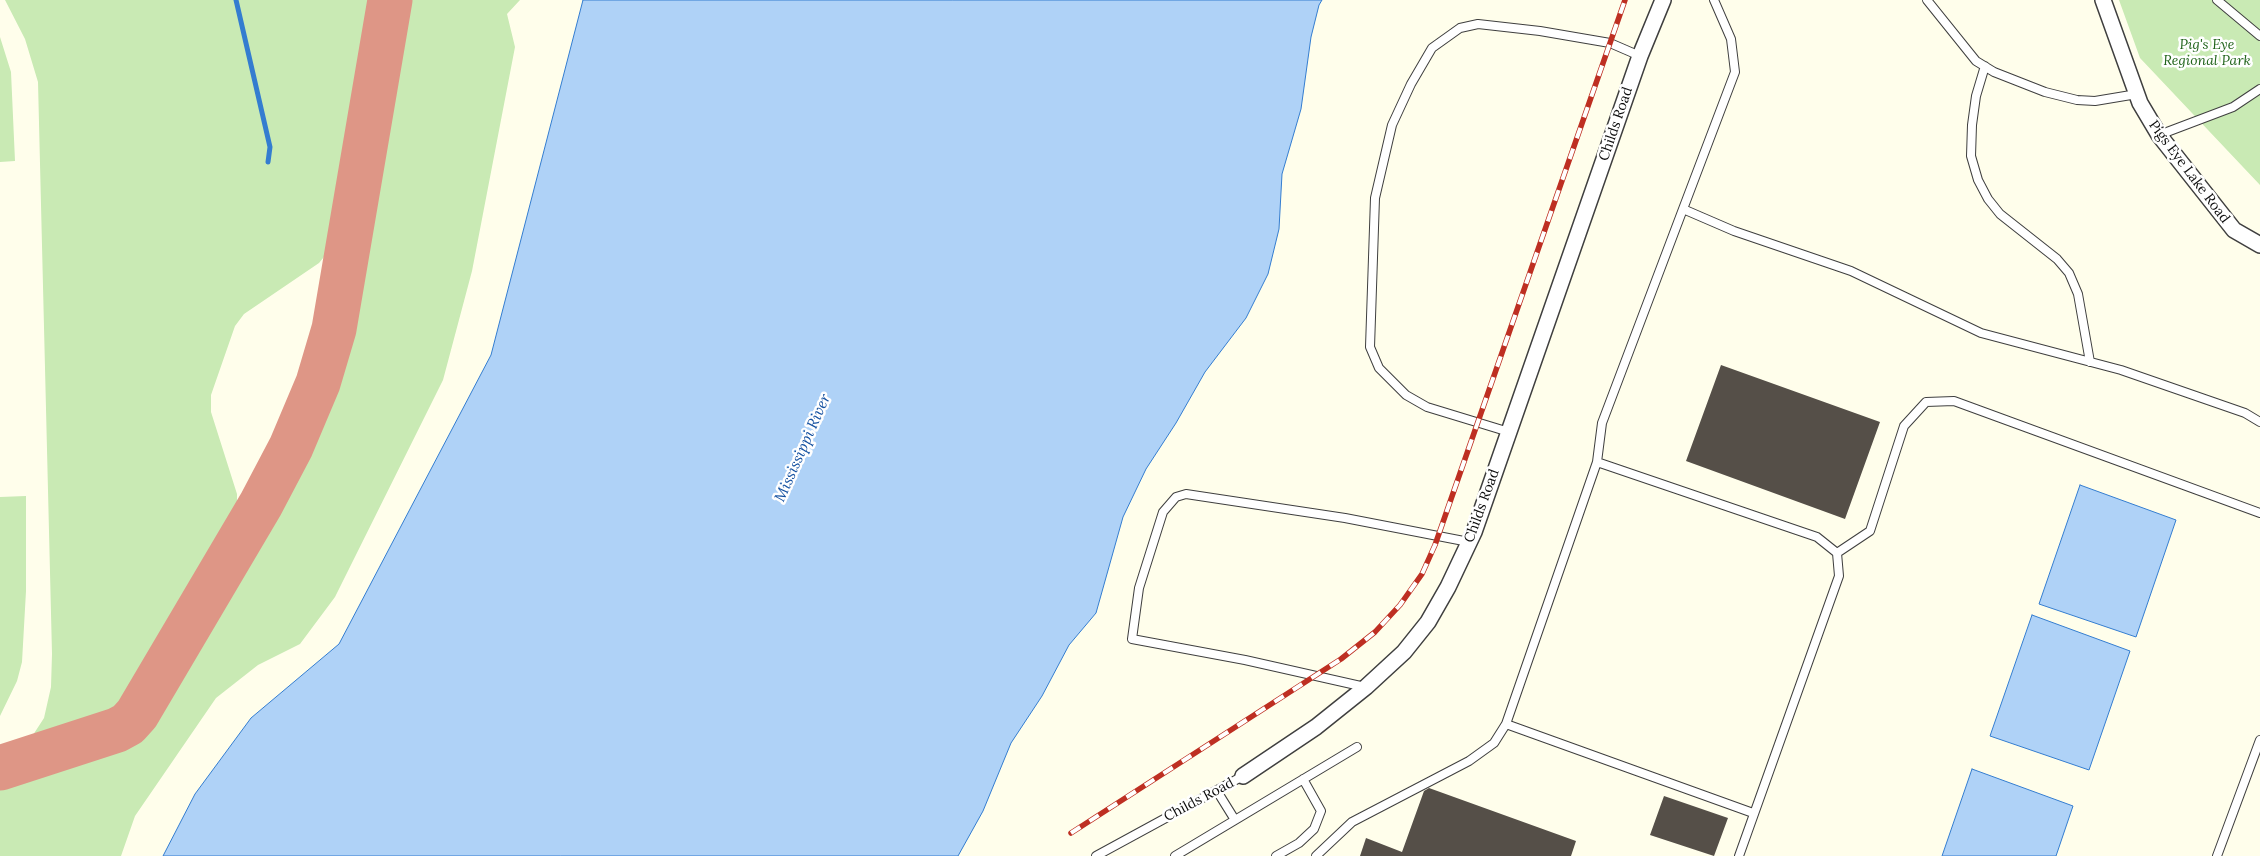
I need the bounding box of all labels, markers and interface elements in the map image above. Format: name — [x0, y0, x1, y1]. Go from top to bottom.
park label: Pig's Eye Regional Park — [2163, 37, 2251, 70]
street label: Childs Road — [1596, 85, 1636, 163]
street label: Pigs Eye Lake Road — [2145, 117, 2233, 227]
water label: Mississippi River — [771, 391, 835, 505]
street label: Childs Road — [1461, 467, 1503, 545]
street label: Childs Road — [1161, 775, 1237, 825]

